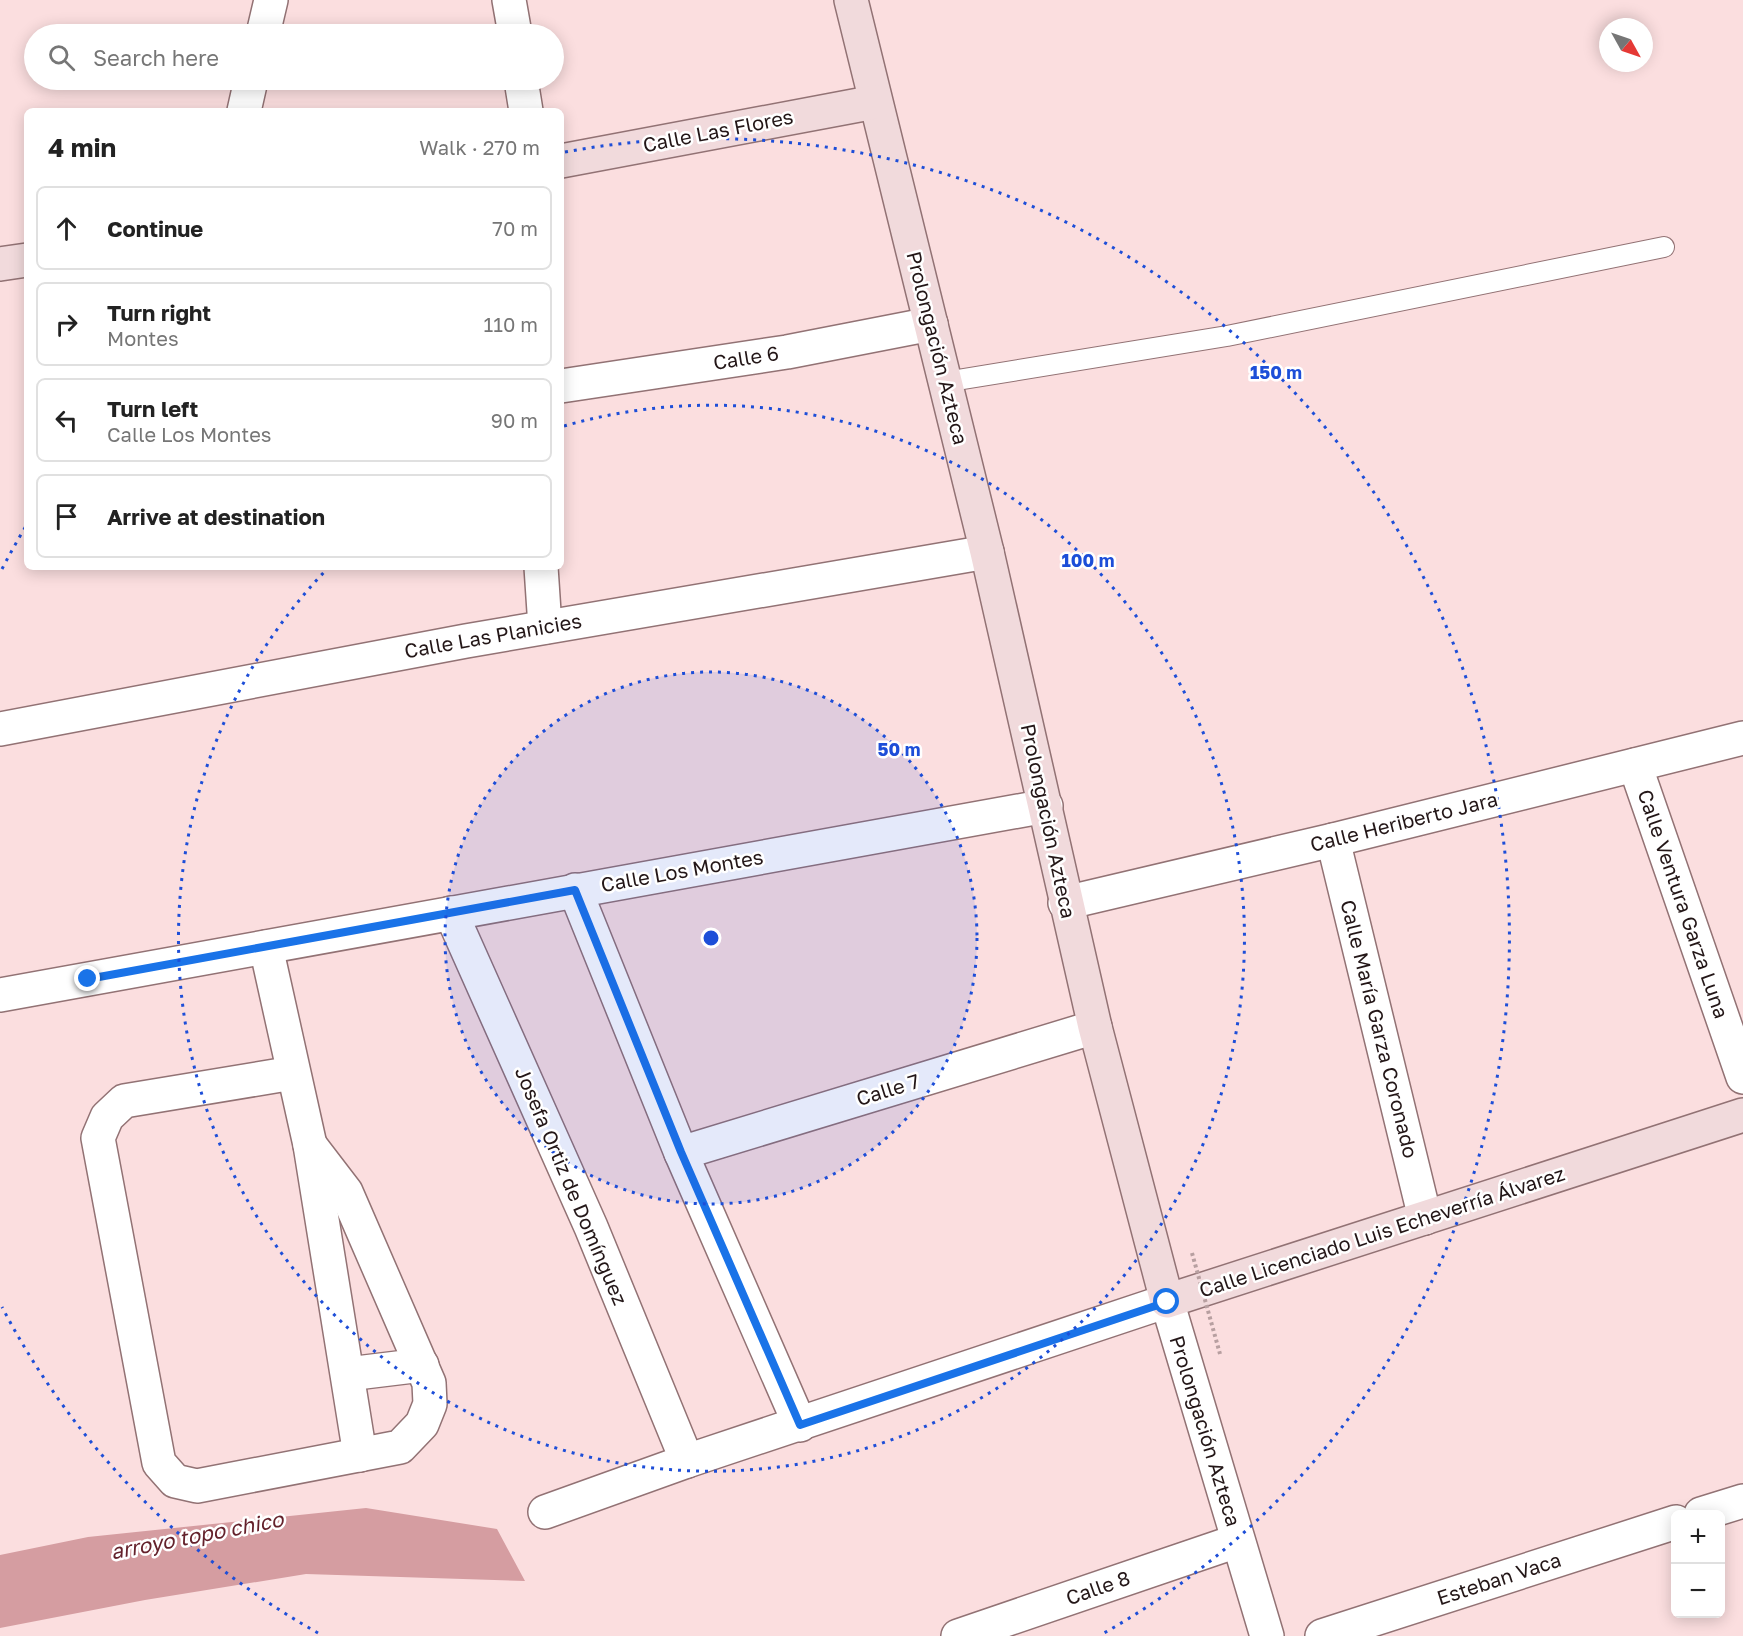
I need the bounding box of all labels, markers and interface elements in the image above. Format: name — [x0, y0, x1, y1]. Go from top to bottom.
north arrow — [1599, 18, 1653, 72]
search box — [24, 24, 564, 90]
icon: search — [45, 41, 78, 74]
text: Search here — [93, 44, 219, 71]
street label: Calle Las Flores — [641, 104, 795, 156]
text: 4 min — [48, 132, 116, 163]
text: Walk · 270 m — [419, 135, 540, 159]
icon: ahead — [50, 212, 83, 245]
text: Continue — [107, 215, 203, 242]
text: 70 m — [492, 216, 538, 240]
street label: Prolongación Azteca — [902, 249, 974, 447]
text: Turn right — [107, 299, 211, 326]
icon: right — [50, 308, 83, 341]
text: 110 m — [484, 312, 538, 336]
text: Montes — [107, 326, 179, 350]
street label: Calle 6 — [711, 340, 780, 374]
text: 150 m — [1250, 361, 1302, 383]
text: Turn left — [107, 395, 198, 422]
icon: left — [50, 404, 83, 437]
text: 90 m — [491, 408, 538, 432]
text: Calle Los Montes — [107, 422, 271, 446]
icon: arrive — [50, 500, 83, 533]
text: Arrive at destination — [107, 503, 325, 530]
text: 100 m — [1062, 549, 1114, 571]
street label: Calle Las Planicies — [402, 608, 583, 662]
street label: Prolongación Azteca — [1017, 721, 1081, 920]
text: 50 m — [878, 738, 920, 760]
street label: Calle Heriberto Jara — [1307, 786, 1500, 856]
street label: Calle Ventura Garza Luna — [1633, 786, 1734, 1021]
street label: Calle Los Montes — [599, 844, 765, 896]
street label: Calle María Garza Coronado — [1336, 897, 1424, 1160]
centre of rings — [701, 928, 721, 948]
route end — [74, 965, 100, 991]
street label: Josefa Ortiz de Domínguez — [511, 1063, 633, 1308]
street label: Calle 7 — [853, 1068, 922, 1110]
street label: Calle Licenciado Luis Echeverría Álvarez — [1196, 1160, 1568, 1302]
route start — [1153, 1288, 1179, 1314]
street label: Prolongación Azteca — [1165, 1332, 1246, 1529]
water label: arroyo topo chico — [108, 1505, 287, 1564]
map controls — [1671, 1510, 1725, 1618]
button: + — [1671, 1510, 1725, 1564]
street label: Esteban Vaca — [1434, 1547, 1564, 1609]
button: − — [1671, 1564, 1725, 1618]
street label: Calle 8 — [1062, 1565, 1133, 1609]

